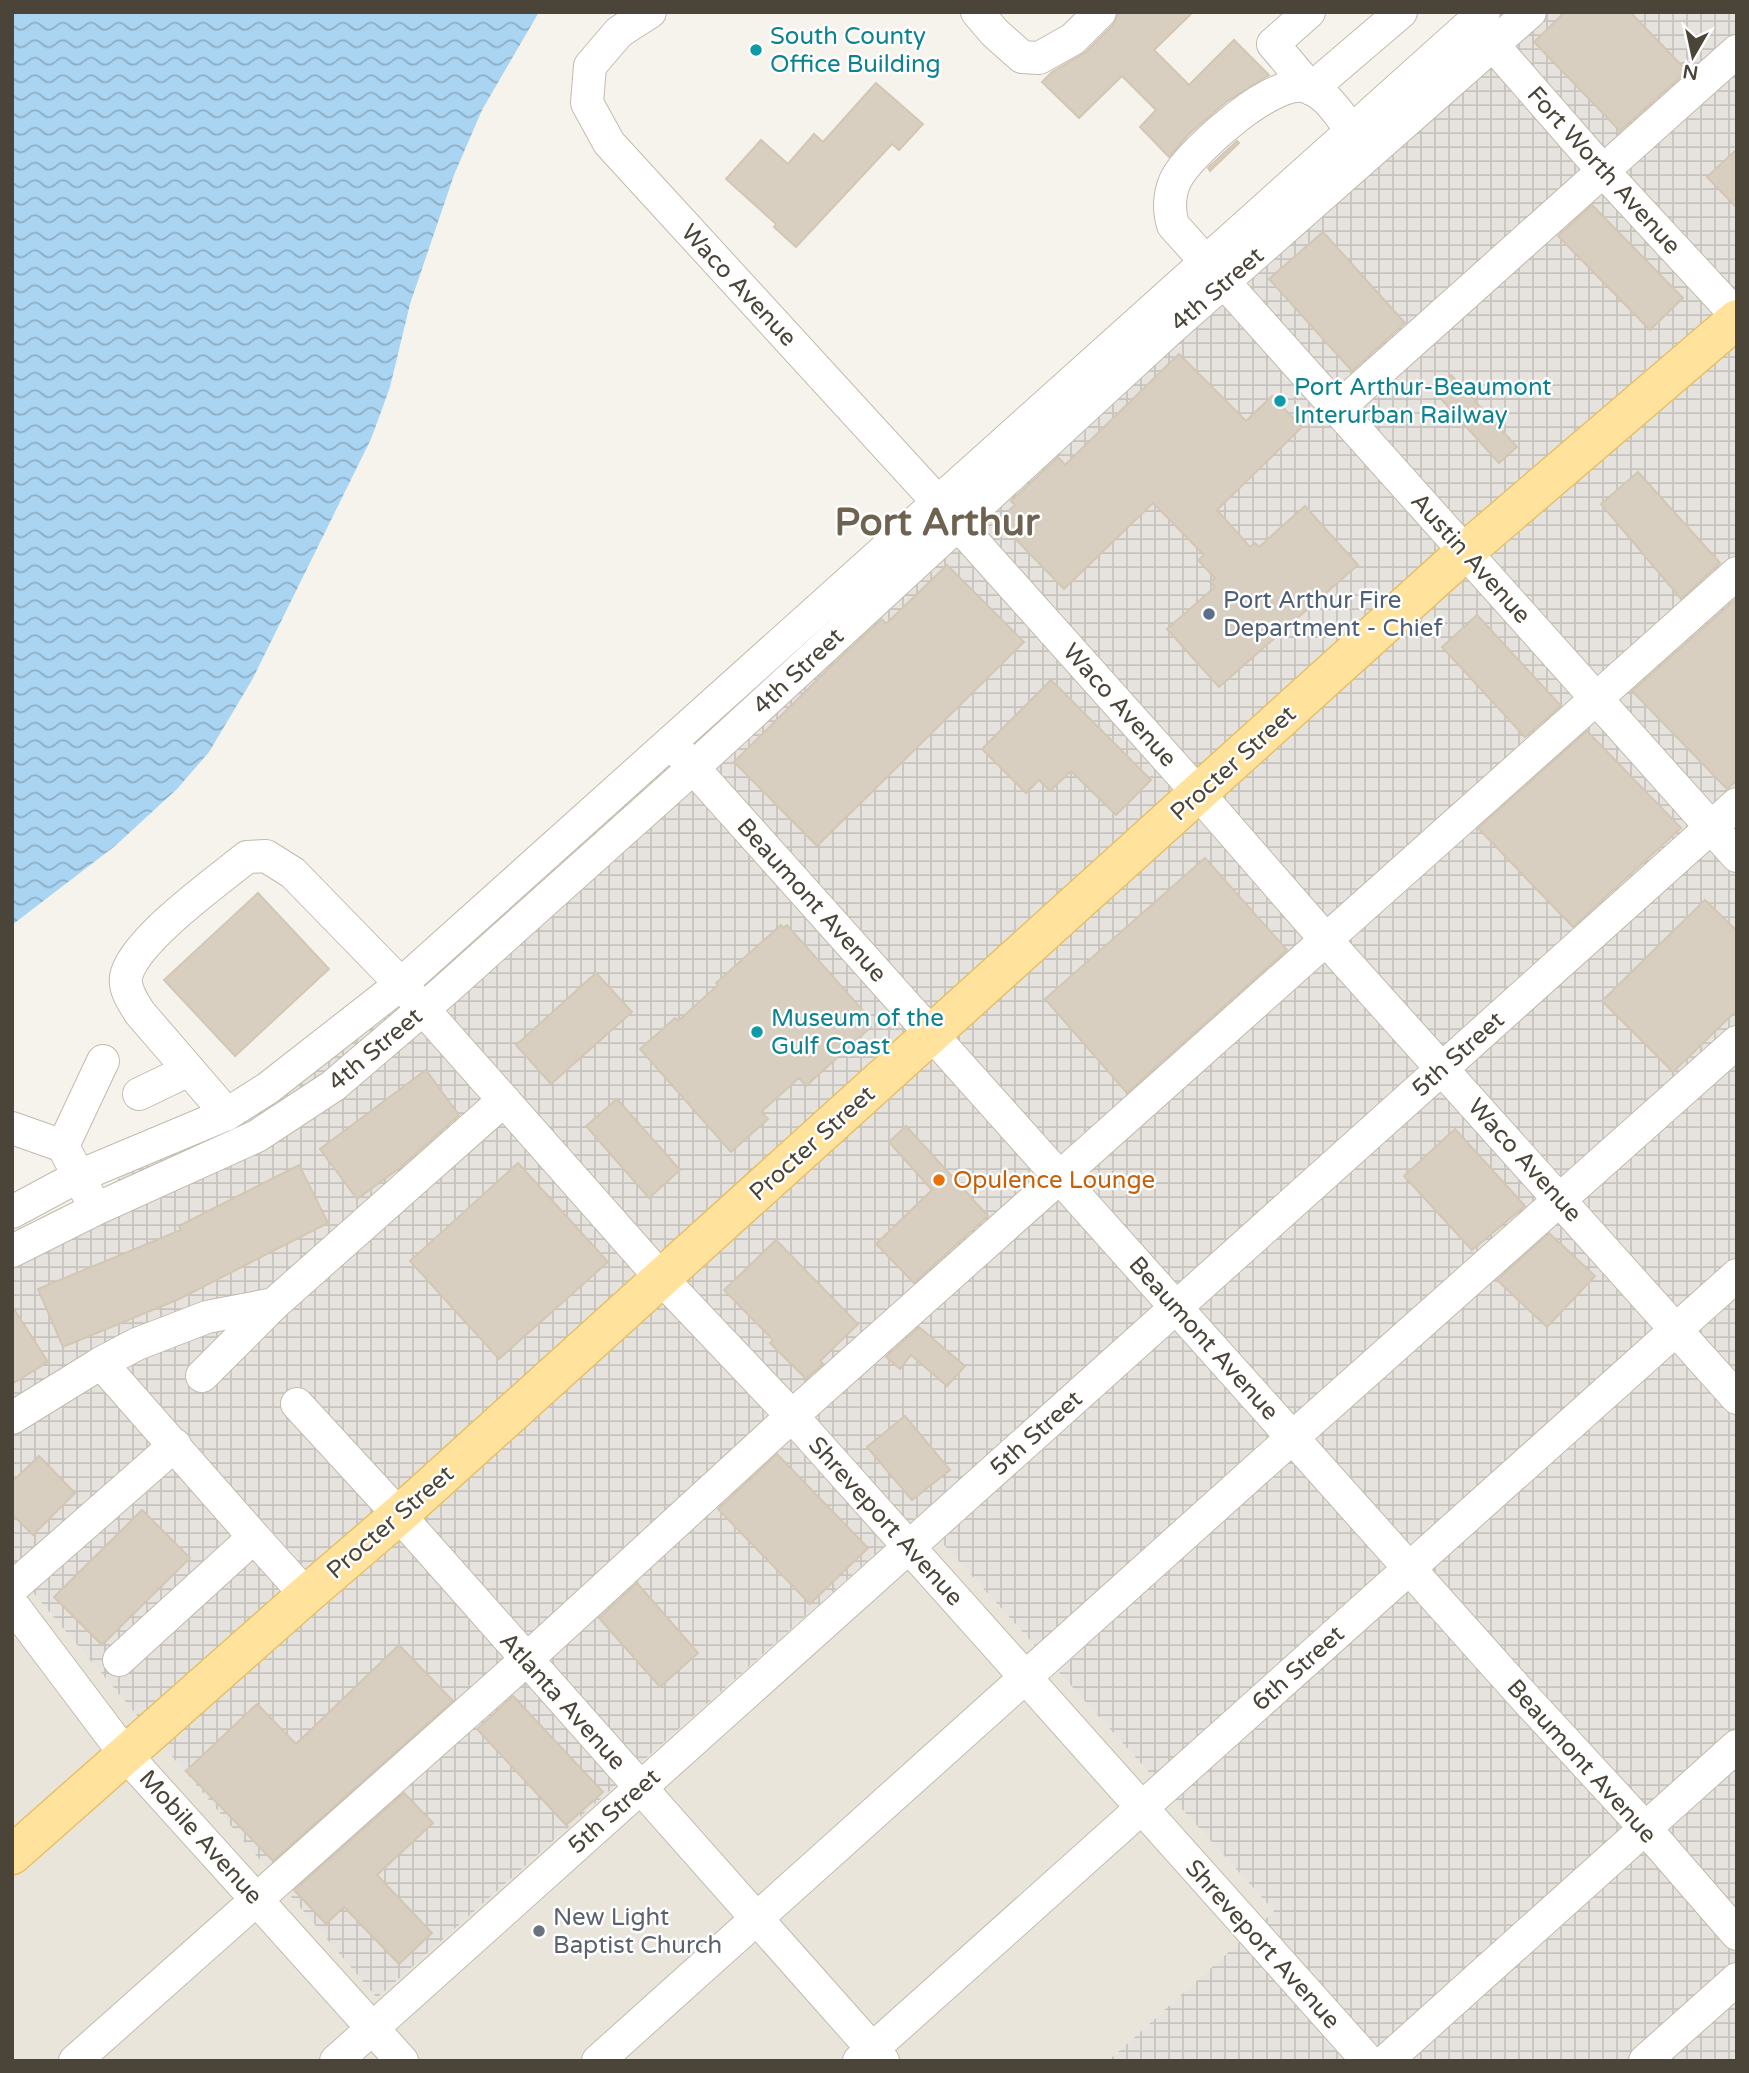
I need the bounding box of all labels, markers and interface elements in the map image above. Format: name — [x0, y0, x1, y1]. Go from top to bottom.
north arrow — [1658, 21, 1728, 91]
place label: South County Office Building — [770, 22, 941, 79]
marker: South County Office Building — [748, 42, 764, 58]
text: N — [1681, 60, 1700, 84]
street label: Fort Worth Avenue — [1521, 80, 1687, 260]
street label: Waco Avenue — [675, 218, 803, 352]
street label: 4th Street — [1165, 241, 1270, 338]
place label: Port Arthur-Beaumont Interurban Railway — [1294, 373, 1551, 430]
marker: Port Arthur-Beaumont Interurban Railway — [1272, 393, 1288, 409]
street label: Austin Avenue — [1404, 487, 1537, 630]
district label: Port Arthur — [835, 500, 1040, 546]
place label: Port Arthur Fire Department - Chief — [1223, 586, 1443, 643]
marker: Port Arthur Fire Department - Chief — [1201, 606, 1217, 622]
street label: 4th Street — [747, 622, 850, 721]
street label: Waco Avenue — [1057, 638, 1183, 773]
street label: Procter Street — [1165, 699, 1302, 827]
street label: Beaumont Avenue — [730, 812, 893, 988]
street label: 4th Street — [322, 1002, 428, 1097]
place label: Museum of the Gulf Coast — [771, 1004, 944, 1061]
street label: 5th Street — [1406, 1006, 1510, 1103]
marker: Museum of the Gulf Coast — [749, 1024, 765, 1040]
street label: Procter Street — [744, 1079, 881, 1207]
street label: Waco Avenue — [1462, 1093, 1588, 1228]
place label: Opulence Lounge — [953, 1166, 1155, 1195]
marker: Opulence Lounge — [931, 1172, 947, 1188]
street label: Beaumont Avenue — [1122, 1250, 1285, 1426]
street label: 5th Street — [984, 1385, 1088, 1482]
street label: Shreveport Avenue — [802, 1431, 969, 1612]
street label: Procter Street — [321, 1459, 460, 1585]
street label: 6th Street — [1246, 1620, 1350, 1717]
street label: Atlanta Avenue — [493, 1627, 632, 1776]
street label: Beaumont Avenue — [1500, 1673, 1663, 1849]
street label: 5th Street — [562, 1763, 666, 1860]
street label: Mobile Avenue — [133, 1764, 268, 1910]
street label: Shreveport Avenue — [1179, 1854, 1346, 2035]
place label: New Light Baptist Church — [553, 1903, 722, 1960]
marker: New Light Baptist Church — [531, 1923, 547, 1939]

